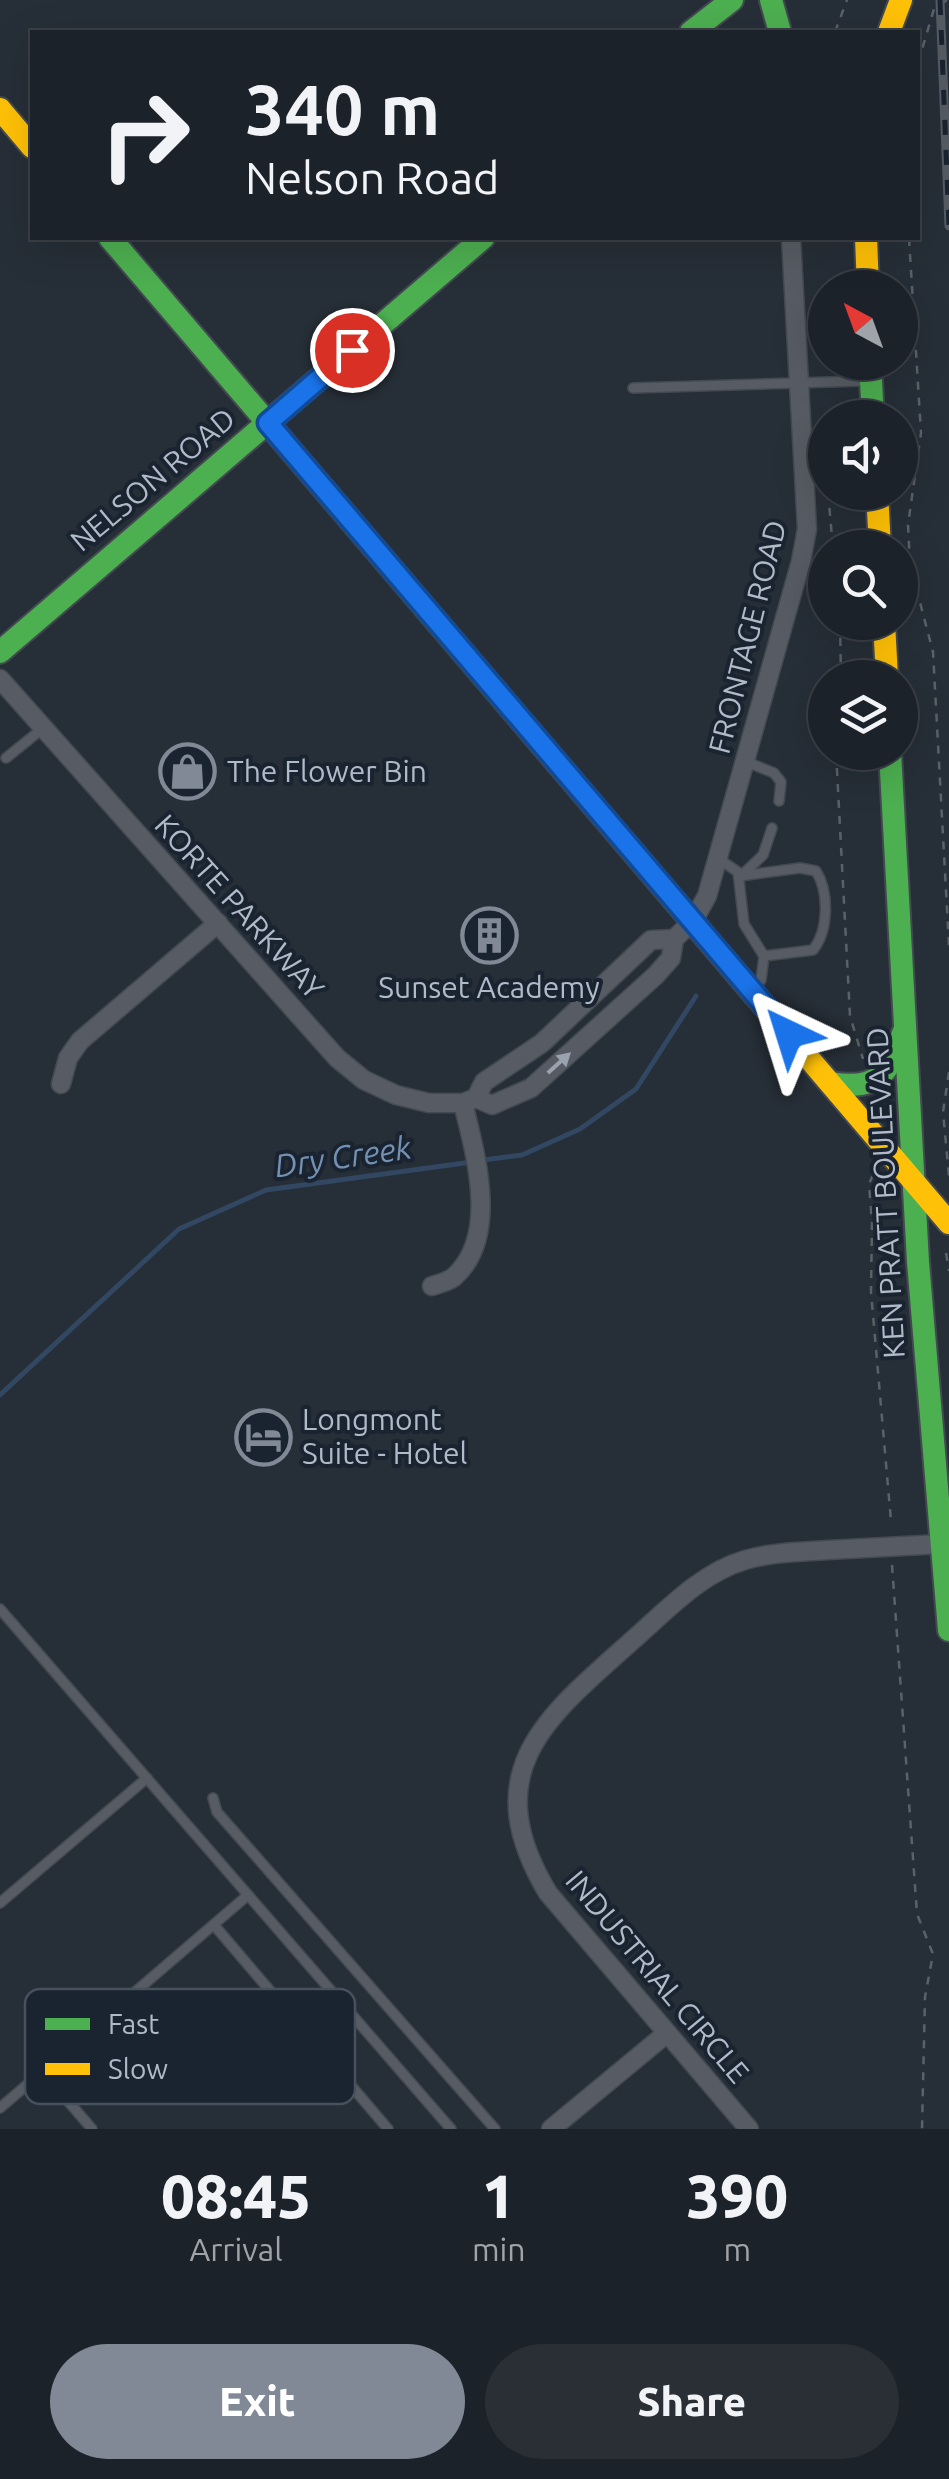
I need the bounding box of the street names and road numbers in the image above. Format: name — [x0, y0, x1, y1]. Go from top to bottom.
street label: NELSON ROAD — [63, 401, 241, 558]
street label: FRONTAGE ROAD — [702, 517, 792, 757]
street label: KORTE PARKWAY — [148, 807, 332, 1006]
street label: KEN PRATT BOULEVARD — [859, 1027, 911, 1359]
street label: INDUSTRIAL CIRCLE — [559, 1863, 756, 2089]

